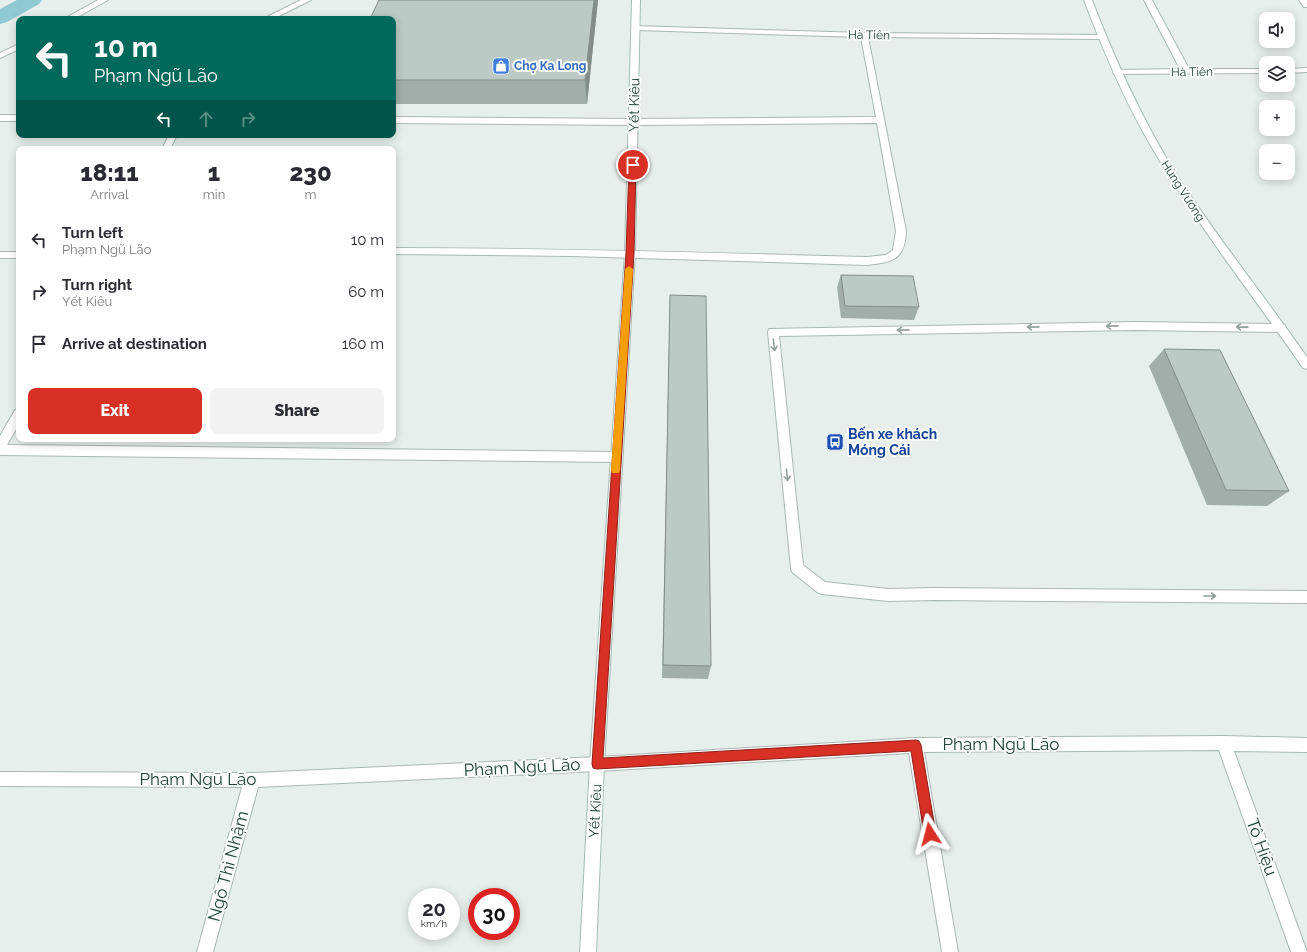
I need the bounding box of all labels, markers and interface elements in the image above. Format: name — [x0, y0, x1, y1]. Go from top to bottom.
map controls — [1259, 12, 1295, 180]
button: sound — [1259, 12, 1295, 48]
street label: Hà Tiên — [848, 28, 890, 42]
text: 10 m — [94, 31, 158, 64]
icon: left — [28, 32, 80, 84]
shop icon: Chợ Ka Long — [491, 56, 511, 76]
button: layers — [1259, 56, 1295, 92]
place label: Chợ Ka Long — [514, 59, 586, 73]
text: Phạm Ngũ Lão — [94, 65, 218, 86]
street label: Hà Tiên — [1171, 65, 1213, 79]
street label: Yết Kiêu — [626, 78, 642, 132]
button: + — [1259, 100, 1295, 136]
icon: left — [153, 108, 175, 130]
icon: ahead — [195, 108, 217, 130]
icon: right — [237, 108, 259, 130]
button: − — [1259, 144, 1295, 180]
pin — [616, 148, 650, 182]
icon: arrive — [622, 154, 644, 176]
text: 18:11 — [80, 158, 139, 187]
text: 1 — [208, 158, 220, 187]
text: 230 — [289, 158, 332, 187]
street label: Hùng Vương — [1158, 158, 1208, 224]
text: Arrival — [90, 187, 129, 202]
text: min — [203, 187, 225, 202]
text: m — [305, 187, 317, 202]
text: Turn left — [62, 224, 123, 242]
icon: left — [28, 229, 50, 251]
text: 10 m — [351, 231, 384, 249]
text: Phạm Ngũ Lão — [62, 242, 151, 257]
text: Turn right — [62, 276, 132, 294]
icon: right — [28, 281, 50, 303]
text: 60 m — [348, 283, 384, 301]
text: Yết Kiêu — [62, 294, 112, 309]
one-way arrow — [1106, 322, 1119, 330]
one-way arrow — [1236, 323, 1249, 331]
one-way arrow — [1027, 324, 1040, 331]
one-way arrow — [897, 326, 910, 334]
icon: arrive — [28, 333, 50, 355]
text: Arrive at destination — [62, 335, 207, 353]
text: 160 m — [342, 335, 384, 353]
one-way arrow — [770, 338, 778, 351]
button: Exit — [28, 388, 202, 434]
button: Share — [210, 388, 384, 434]
place label: Bến xe khách Móng Cái — [848, 426, 937, 458]
bus stop icon: Bến xe khách Móng Cái — [825, 432, 845, 452]
one-way arrow — [784, 468, 791, 481]
one-way arrow — [1203, 592, 1216, 600]
street label: Phạm Ngũ Lão — [943, 734, 1059, 754]
street label: Phạm Ngũ Lão — [463, 754, 581, 780]
street label: Phạm Ngũ Lão — [140, 769, 256, 789]
street label: Yết Kiêu — [586, 784, 604, 838]
street label: Ngô Thì Nhậm — [204, 808, 252, 924]
position arrow — [909, 813, 951, 855]
street label: Tô Hiệu — [1242, 816, 1282, 878]
speed limit sign: 30 — [468, 888, 520, 940]
text: 20 — [422, 897, 446, 921]
text: km/h — [421, 918, 447, 929]

